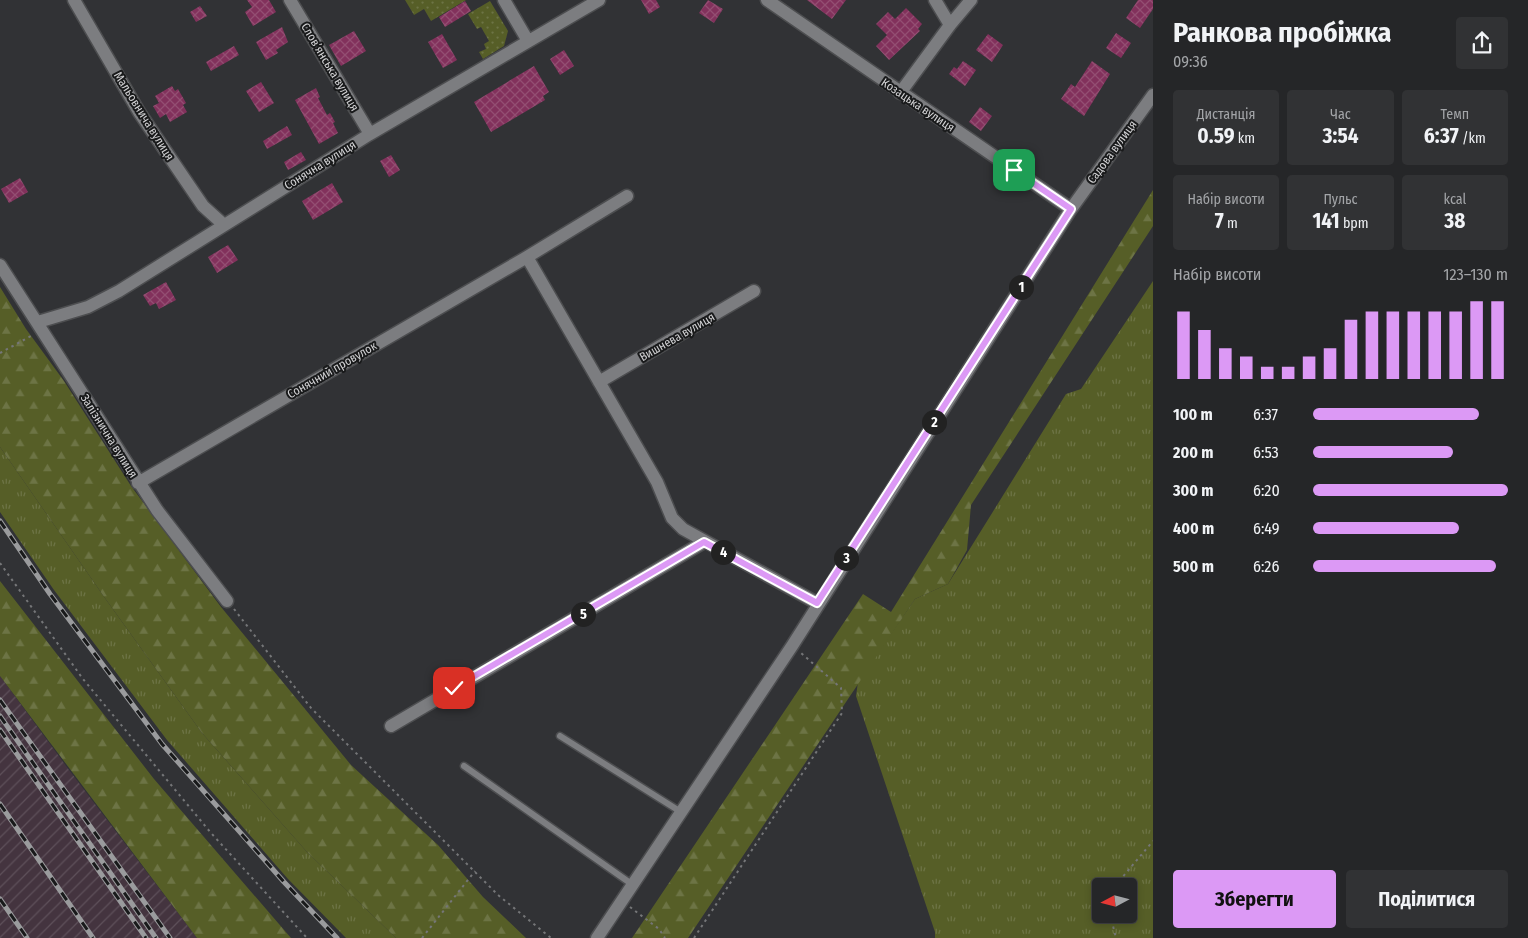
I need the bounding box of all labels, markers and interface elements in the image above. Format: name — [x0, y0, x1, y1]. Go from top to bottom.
text: Ранкова пробіжка — [1173, 16, 1391, 49]
button: share — [1456, 17, 1508, 69]
street label: Словʼянська вулиця — [298, 20, 362, 114]
text: 09:36 — [1173, 52, 1208, 71]
street label: Мальовнича вулиця — [111, 69, 177, 163]
street label: Козацька вулиця — [879, 75, 957, 135]
text: Дистанція — [1197, 106, 1256, 123]
text: Час — [1330, 106, 1351, 123]
text: Темп — [1441, 106, 1469, 123]
street label: Садова вулиця — [1084, 118, 1140, 186]
text: 0.59 — [1197, 123, 1235, 149]
text: 3:54 — [1322, 123, 1359, 149]
text: 6:37 — [1424, 123, 1459, 149]
text: km — [1235, 130, 1255, 147]
text: /km — [1459, 130, 1486, 147]
street label: Сонячна вулиця — [282, 137, 358, 193]
pin — [993, 149, 1035, 191]
icon: arrive — [1000, 156, 1028, 184]
text: Набір висоти — [1187, 191, 1265, 208]
text: Пульс — [1323, 191, 1358, 208]
text: kcal — [1443, 191, 1466, 208]
text: 7 — [1215, 208, 1224, 234]
text: 141 — [1312, 208, 1340, 234]
text: 38 — [1444, 208, 1465, 234]
text: m — [1224, 215, 1238, 232]
text: bpm — [1340, 215, 1369, 232]
text: Набір висоти — [1173, 265, 1261, 284]
text: 123–130 m — [1443, 265, 1508, 284]
pin: 1 — [1008, 274, 1034, 300]
text: 1 — [1019, 279, 1024, 296]
street label: Вишнева вулиця — [637, 310, 717, 364]
street label: Сонячний провулок — [285, 339, 379, 401]
street label: Залізнична вулиця — [78, 392, 140, 480]
text: 100 m — [1173, 405, 1213, 424]
text: 6:37 — [1253, 405, 1278, 424]
pin: 2 — [922, 410, 946, 434]
text: 2 — [931, 414, 938, 431]
text: 200 m — [1173, 443, 1213, 462]
text: 6:53 — [1253, 443, 1279, 462]
text: 300 m — [1173, 481, 1214, 500]
text: 6:20 — [1253, 481, 1280, 500]
text: 400 m — [1173, 519, 1214, 538]
text: 6:49 — [1253, 519, 1279, 538]
pin: 4 — [710, 540, 736, 564]
text: 4 — [720, 544, 727, 561]
pin: 3 — [834, 546, 858, 570]
text: 3 — [843, 550, 850, 567]
text: 500 m — [1173, 557, 1214, 576]
text: 6:26 — [1253, 557, 1279, 576]
pin: 5 — [570, 602, 596, 626]
text: 5 — [580, 606, 587, 623]
pin — [433, 667, 475, 709]
icon: check — [440, 674, 468, 702]
button: Зберегти — [1173, 870, 1336, 928]
button: Поділитися — [1346, 870, 1508, 928]
north arrow — [1092, 878, 1138, 922]
map controls — [1092, 878, 1137, 923]

